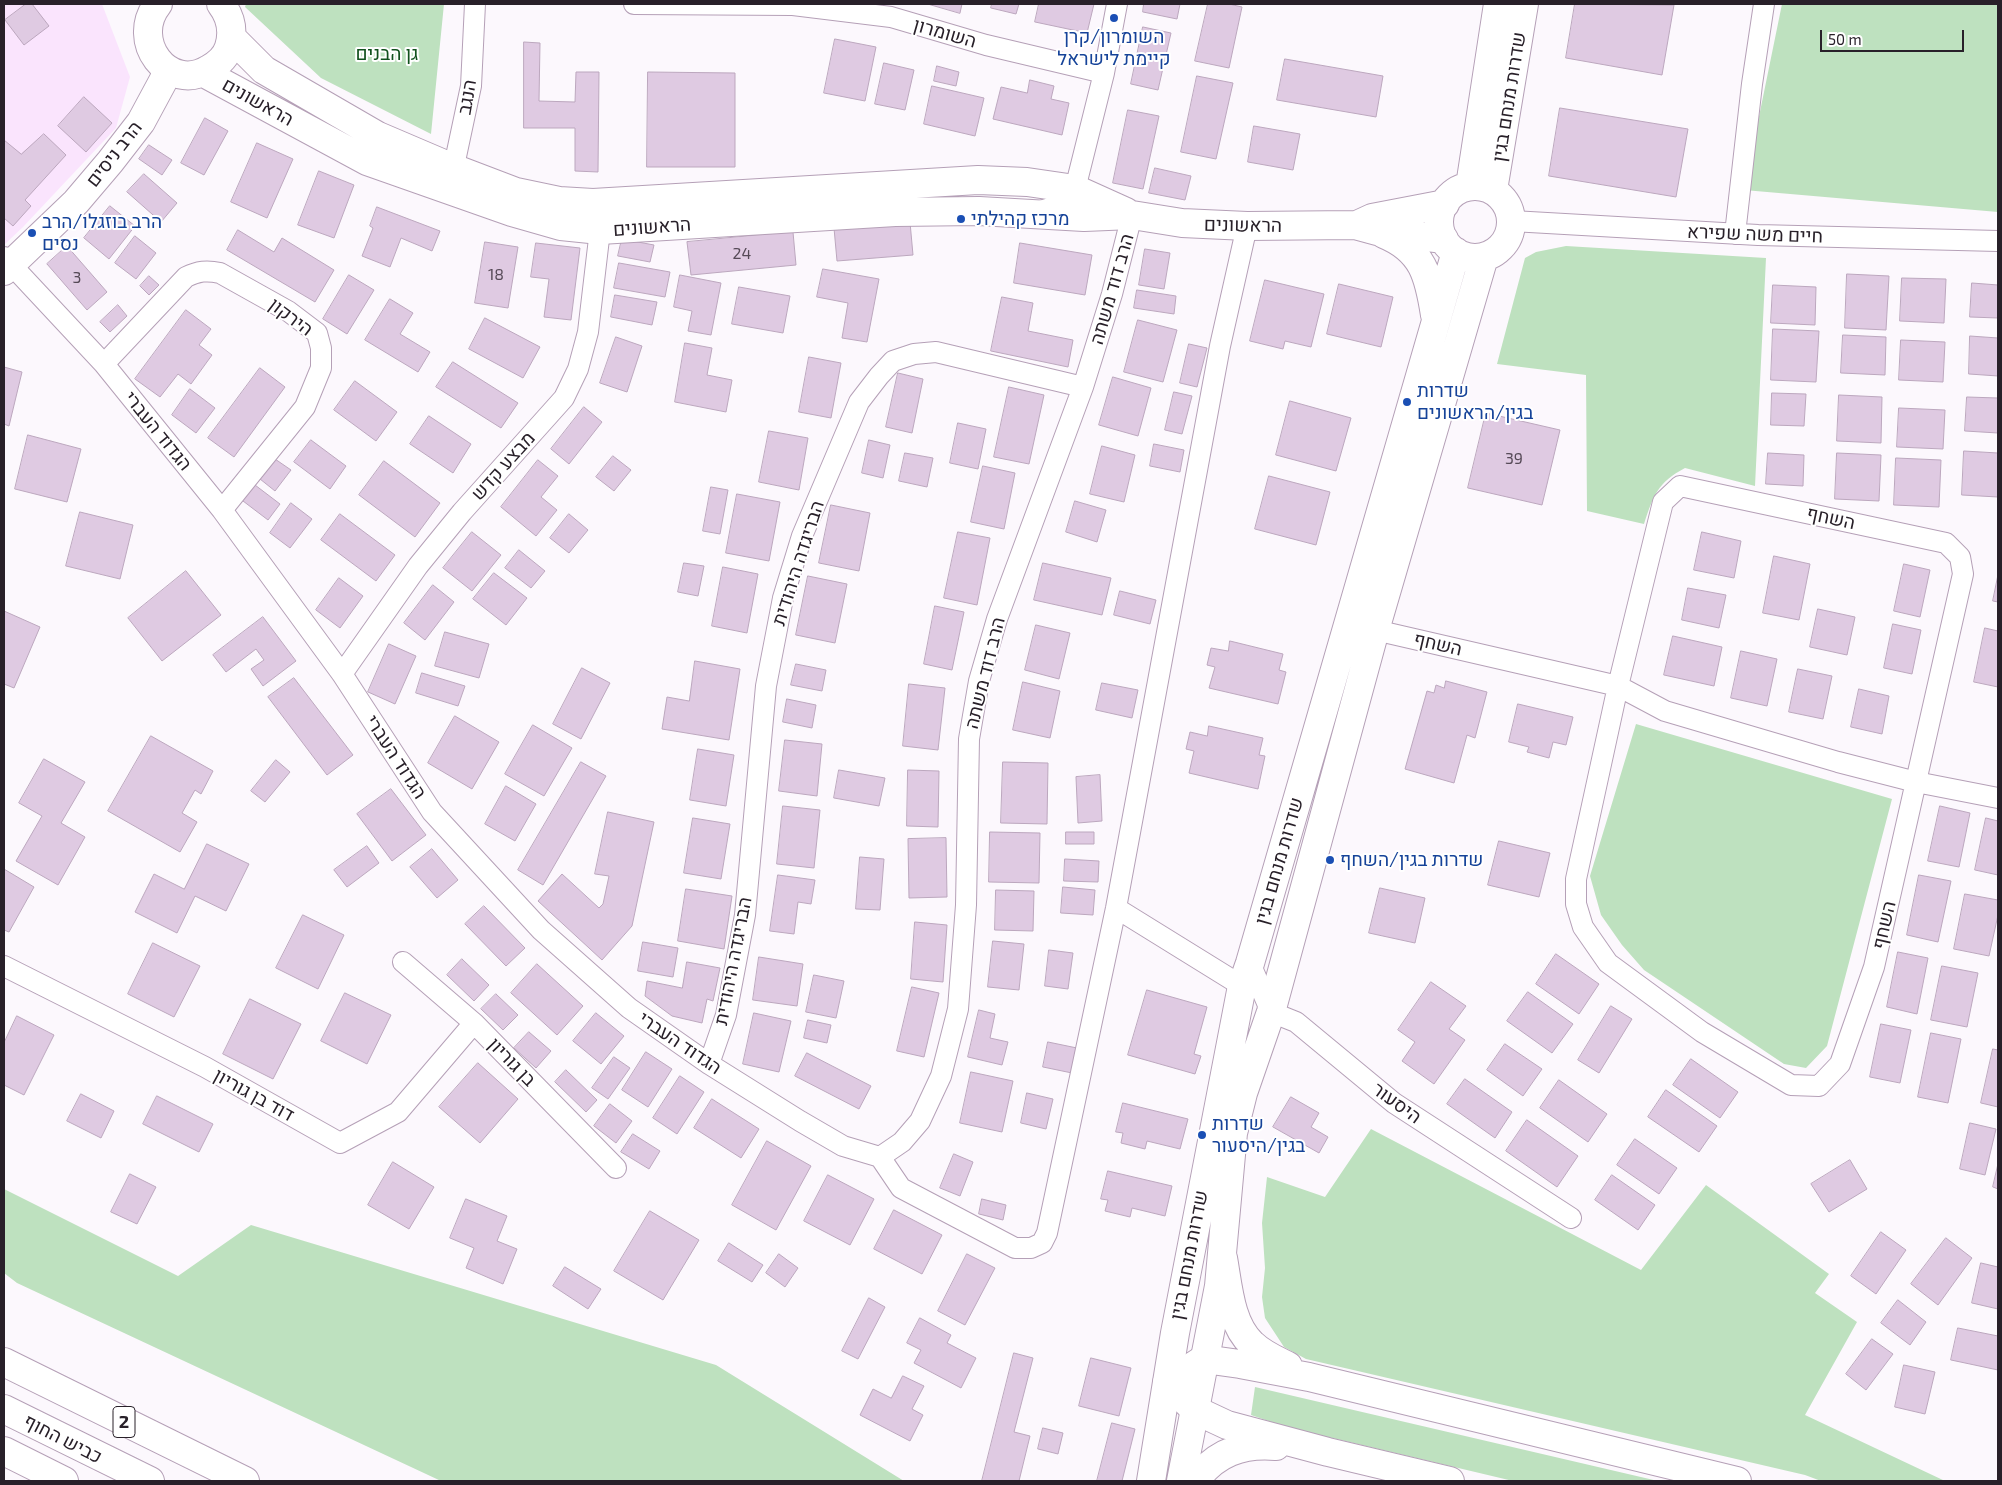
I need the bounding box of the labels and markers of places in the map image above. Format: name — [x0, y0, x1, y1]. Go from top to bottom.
marker: השומרון/קרן קיימת לישראל — [1108, 12, 1120, 24]
place label: השומרון/קרן קיימת לישראל — [1057, 26, 1171, 70]
place label: מרכז קהילתי — [971, 208, 1070, 230]
place label: הרב בוזגלו/הרב נסים — [42, 211, 162, 255]
marker: מרכז קהילתי — [955, 213, 967, 225]
marker: הרב בוזגלו/הרב נסים — [26, 227, 38, 239]
place label: שדרות בגין/הראשונים — [1417, 380, 1533, 424]
marker: שדרות בגין/הראשונים — [1401, 396, 1413, 408]
place label: שדרות בגין/השחף — [1340, 849, 1483, 871]
marker: שדרות בגין/השחף — [1324, 854, 1336, 866]
place label: שדרות בגין/היסעור — [1212, 1113, 1305, 1157]
marker: שדרות בגין/היסעור — [1196, 1129, 1208, 1141]

